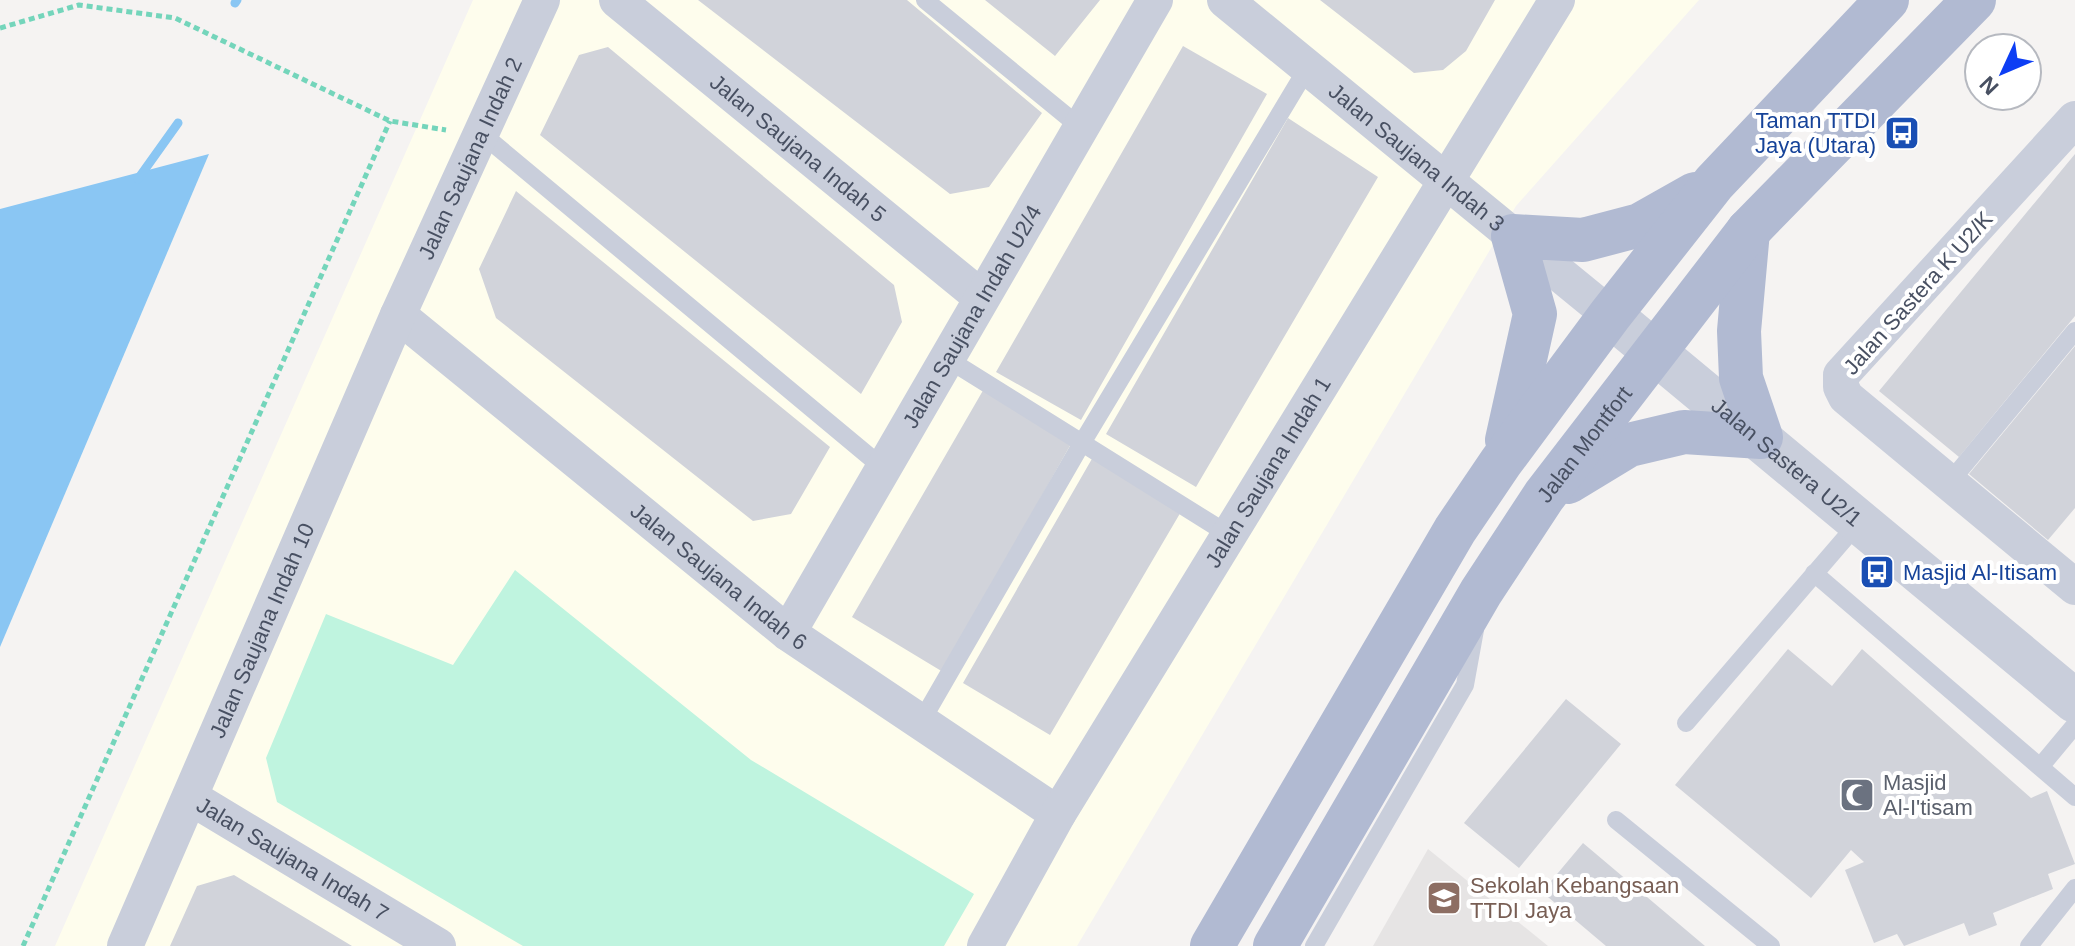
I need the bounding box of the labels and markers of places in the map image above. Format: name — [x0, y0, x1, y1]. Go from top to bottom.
place label: Taman TTDI Jaya (Utara) — [1755, 108, 1876, 158]
bus stop icon: Taman TTDI Jaya (Utara) — [1883, 114, 1921, 152]
bus stop icon: Masjid Al-Itisam — [1858, 553, 1896, 591]
place label: Masjid Al-Itisam — [1903, 560, 2057, 585]
place label: Masjid Al-I'tisam — [1883, 770, 1973, 820]
mosque icon: Masjid Al-I'tisam — [1838, 776, 1876, 814]
place label: Sekolah Kebangsaan TTDI Jaya — [1470, 873, 1679, 923]
school or university icon: Sekolah Kebangsaan TTDI Jaya — [1425, 879, 1463, 917]

